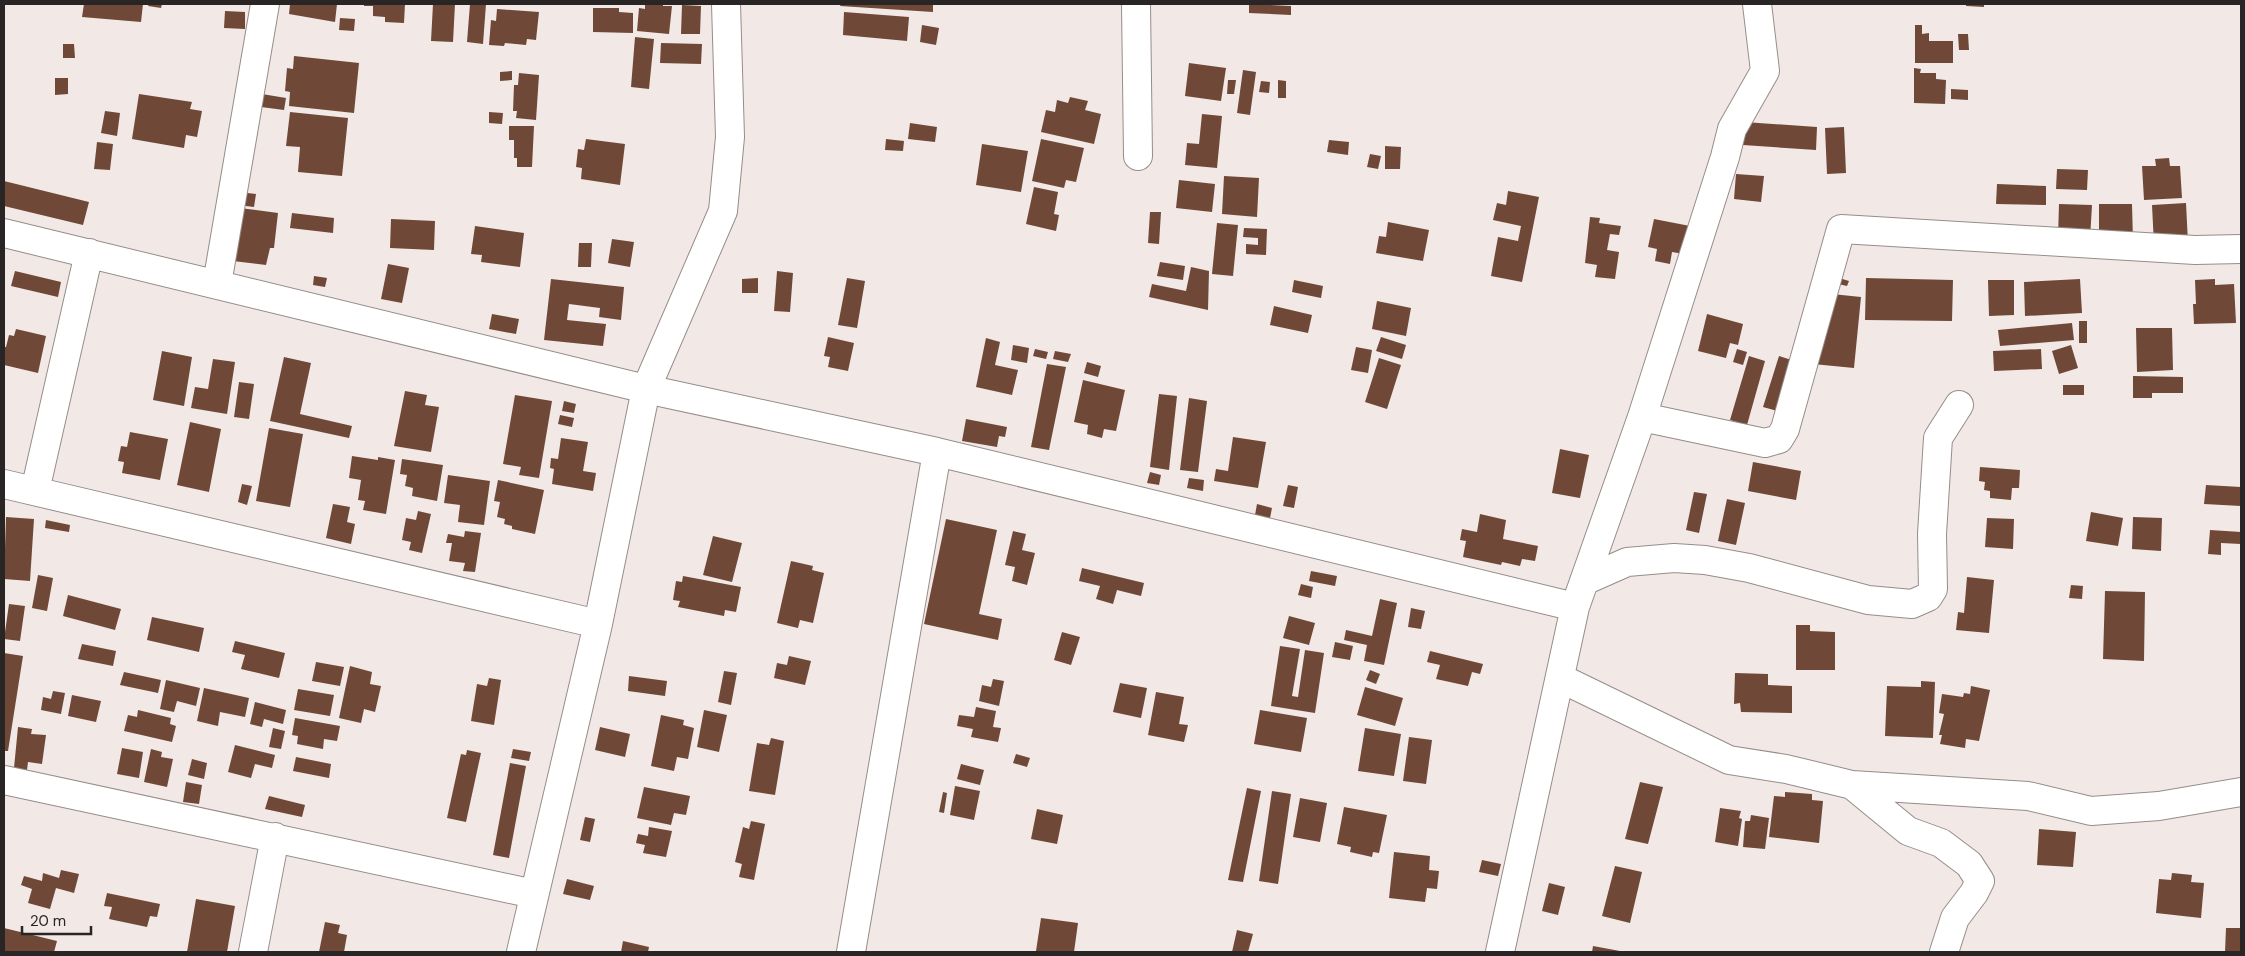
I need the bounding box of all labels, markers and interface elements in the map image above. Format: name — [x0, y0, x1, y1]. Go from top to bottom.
scale bar — [22, 904, 91, 936]
text: 20 m — [30, 911, 66, 931]

